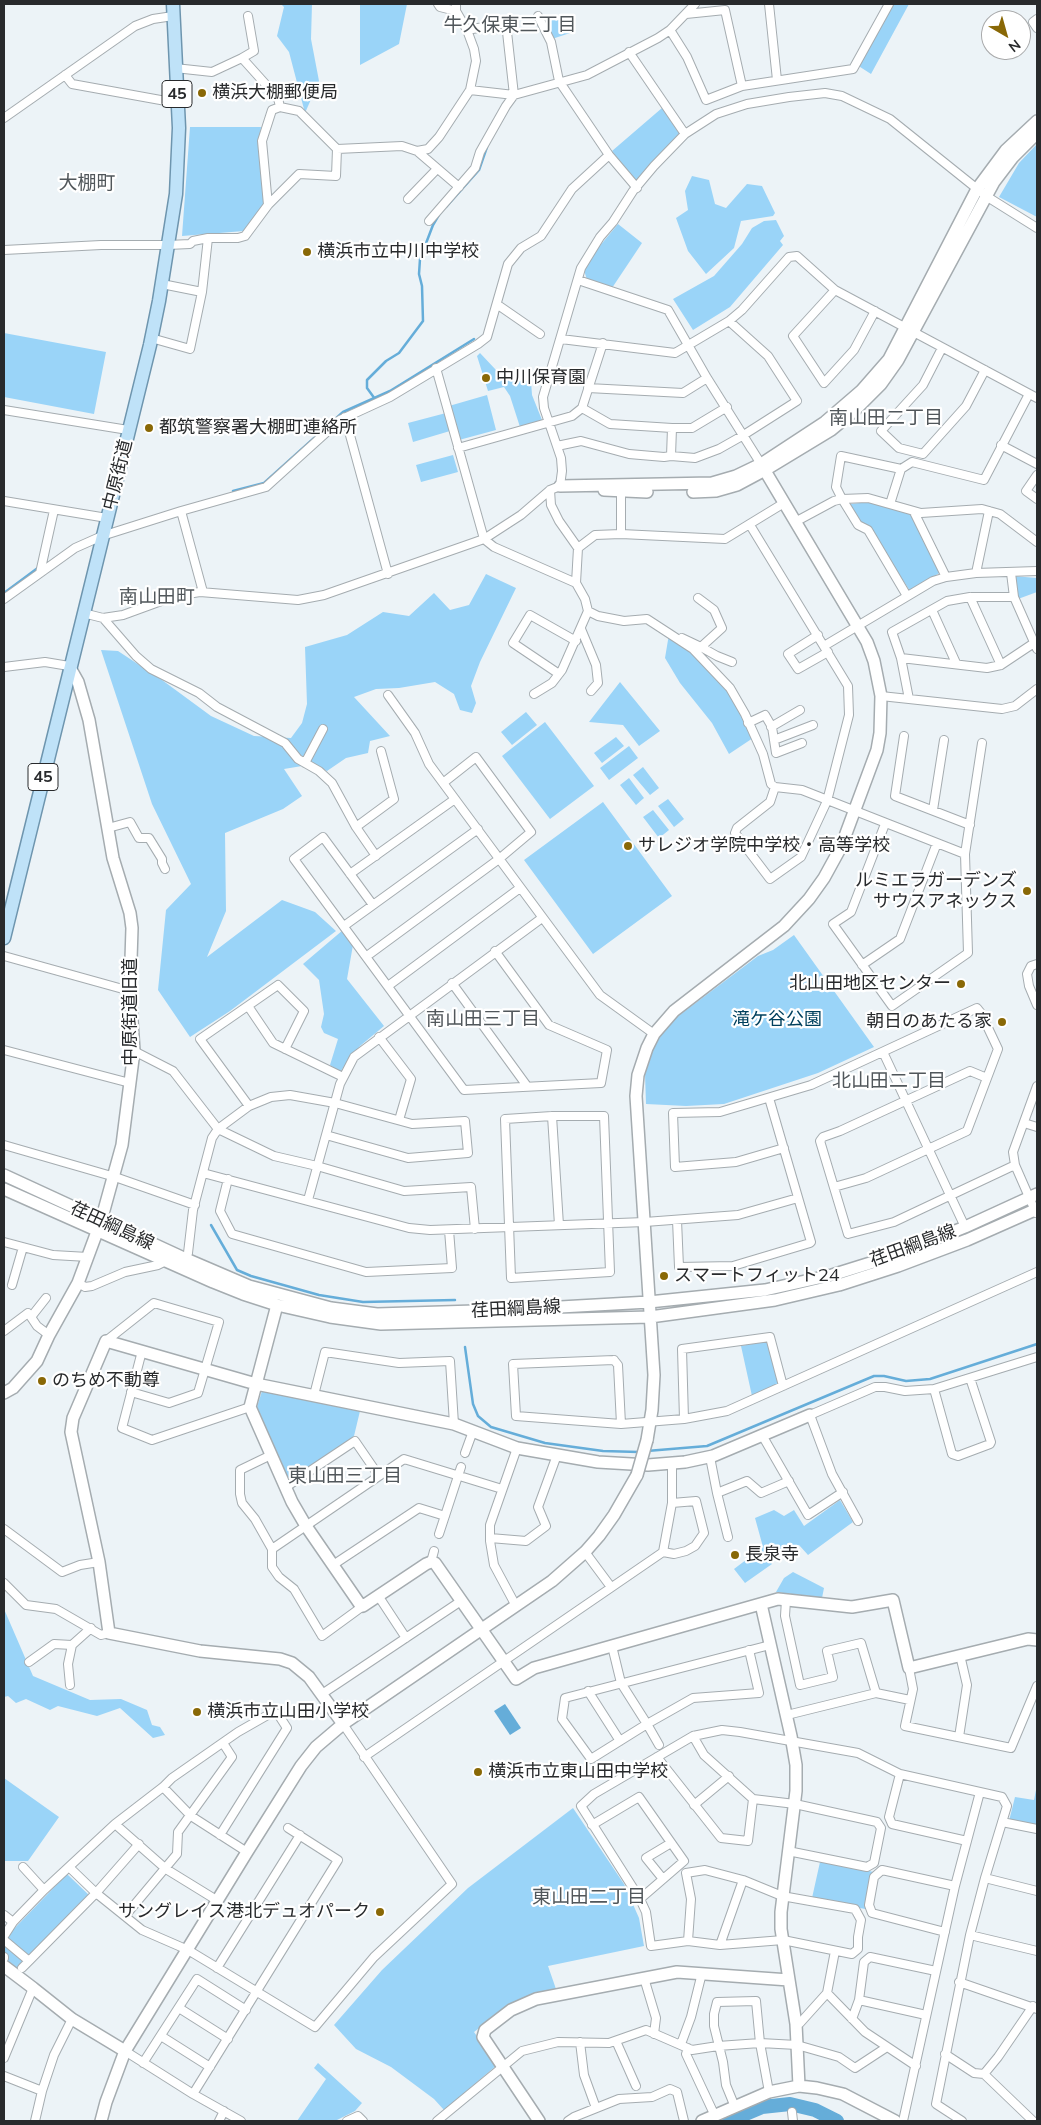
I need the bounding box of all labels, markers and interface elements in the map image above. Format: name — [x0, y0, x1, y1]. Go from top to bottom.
north arrow — [981, 10, 1031, 60]
district label: 牛久保東三丁目 — [444, 14, 576, 36]
text: N — [1005, 36, 1024, 56]
road number: 45 — [162, 80, 192, 108]
place label: 横浜大棚郵便局 — [212, 82, 338, 104]
marker: 横浜大棚郵便局 — [196, 87, 208, 99]
district label: 大棚町 — [59, 172, 115, 194]
place label: 横浜市立中川中学校 — [317, 241, 479, 263]
marker: 横浜市立中川中学校 — [301, 246, 313, 258]
place label: 中川保育園 — [496, 367, 586, 389]
marker: 中川保育園 — [480, 372, 492, 384]
district label: 南山田二丁目 — [829, 407, 943, 429]
place label: 都筑警察署大棚町連絡所 — [159, 417, 357, 439]
marker: 都筑警察署大棚町連絡所 — [143, 422, 155, 434]
street label: 中原街道 — [99, 437, 137, 513]
district label: 南山田町 — [119, 586, 195, 608]
road number: 45 — [28, 764, 58, 790]
place label: サレジオ学院中学校・高等学校 — [638, 835, 890, 857]
marker: サレジオ学院中学校・高等学校 — [622, 840, 634, 852]
place label: ルミエラガーデンズ サウスアネックス — [855, 870, 1017, 912]
marker: ルミエラガーデンズ サウスアネックス — [1021, 885, 1033, 897]
street label: 中原街道旧道 — [120, 958, 142, 1066]
place label: 北山田地区センター — [789, 973, 951, 995]
marker: 北山田地区センター — [955, 978, 967, 990]
district label: 南山田三丁目 — [426, 1008, 540, 1030]
park label: 滝ケ谷公園 — [732, 1009, 822, 1031]
place label: 朝日のあたる家 — [866, 1011, 992, 1033]
marker: 朝日のあたる家 — [996, 1016, 1008, 1028]
district label: 北山田二丁目 — [832, 1070, 946, 1092]
street label: 荏田綱島線 — [67, 1197, 157, 1255]
street label: 荏田綱島線 — [867, 1220, 959, 1272]
place label: スマートフィット24 — [674, 1265, 840, 1287]
marker: スマートフィット24 — [658, 1270, 670, 1282]
street label: 荏田綱島線 — [470, 1296, 562, 1322]
place label: のちめ不動尊 — [52, 1370, 160, 1392]
marker: のちめ不動尊 — [36, 1375, 48, 1387]
district label: 東山田三丁目 — [288, 1465, 402, 1487]
place label: 長泉寺 — [745, 1544, 799, 1566]
marker: 長泉寺 — [729, 1549, 741, 1561]
place label: 横浜市立山田小学校 — [207, 1701, 369, 1723]
marker: 横浜市立山田小学校 — [191, 1706, 203, 1718]
place label: 横浜市立東山田中学校 — [488, 1761, 668, 1783]
marker: 横浜市立東山田中学校 — [472, 1766, 484, 1778]
district label: 東山田二丁目 — [532, 1886, 646, 1908]
place label: サングレイス港北デュオパーク — [118, 1901, 370, 1923]
marker: サングレイス港北デュオパーク — [374, 1906, 386, 1918]

